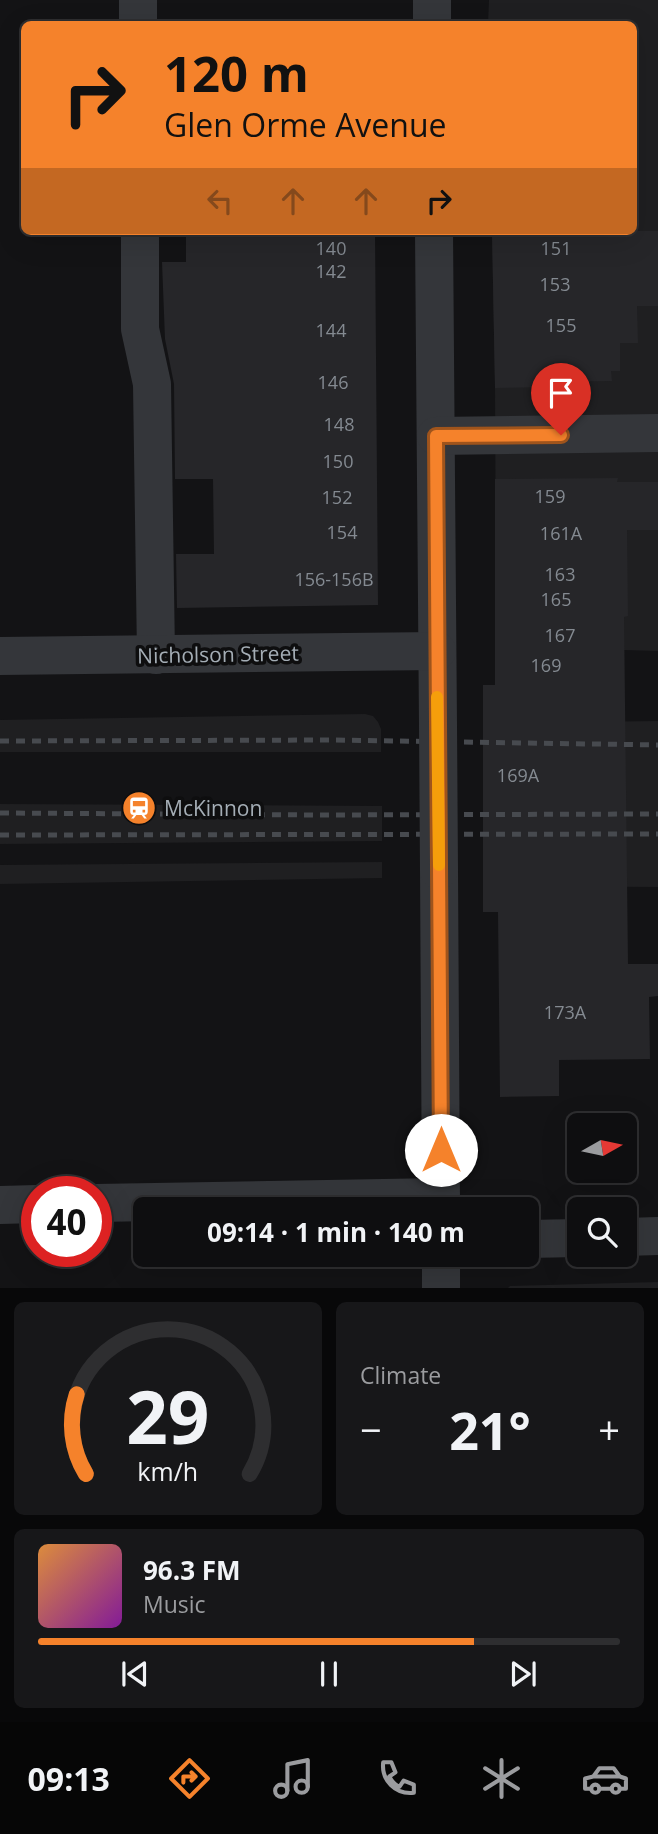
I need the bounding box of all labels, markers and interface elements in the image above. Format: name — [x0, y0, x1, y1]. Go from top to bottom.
text: 120 m — [164, 40, 309, 106]
icon: right — [49, 49, 140, 140]
text: Glen Orme Avenue — [164, 103, 447, 146]
icon: left — [201, 182, 239, 220]
icon: ahead — [274, 182, 312, 220]
icon: ahead — [347, 182, 385, 220]
icon: right — [420, 182, 458, 220]
house number: 140 — [316, 236, 346, 260]
house number: 151 — [541, 236, 571, 260]
house number: 142 — [316, 259, 346, 283]
house number: 153 — [540, 272, 570, 296]
house number: 155 — [546, 313, 576, 337]
house number: 144 — [316, 318, 346, 342]
pin — [531, 363, 591, 435]
house number: 146 — [318, 370, 348, 394]
icon: arrive — [542, 374, 580, 412]
house number: 148 — [324, 412, 354, 436]
house number: 150 — [323, 449, 353, 473]
house number: 159 — [535, 484, 565, 508]
house number: 152 — [322, 485, 352, 509]
house number: 154 — [327, 520, 357, 544]
house number: 161A — [540, 521, 583, 545]
house number: 163 — [545, 562, 575, 586]
house number: 156-156B — [294, 567, 374, 591]
house number: 165 — [541, 587, 571, 611]
house number: 167 — [545, 623, 575, 647]
street label: Nicholson Street — [137, 639, 299, 669]
house number: 169 — [531, 653, 561, 677]
house number: 169A — [497, 763, 540, 787]
station icon: McKinnon — [120, 789, 158, 827]
place label: McKinnon — [164, 794, 262, 822]
house number: 173A — [544, 1000, 587, 1024]
position arrow — [404, 1113, 478, 1187]
north arrow — [567, 1113, 637, 1183]
map controls — [567, 1113, 637, 1267]
speed limit sign: 40 — [21, 1176, 112, 1267]
button: search — [567, 1197, 637, 1267]
text: 09:14 · 1 min · 140 m — [207, 1214, 465, 1250]
text: Climate — [360, 1359, 441, 1391]
text: 29 — [126, 1367, 210, 1466]
text: 21° — [449, 1394, 531, 1465]
text: − — [360, 1403, 382, 1455]
text: + — [598, 1403, 620, 1455]
text: km/h — [138, 1454, 198, 1488]
text: 96.3 FM — [143, 1552, 241, 1588]
text: Music — [143, 1588, 206, 1620]
icon: previous — [116, 1655, 154, 1693]
icon: pause — [310, 1655, 348, 1693]
icon: next — [504, 1655, 542, 1693]
icon: directions — [165, 1754, 214, 1803]
icon: music — [269, 1754, 318, 1803]
icon: phone — [373, 1754, 422, 1803]
icon: climate — [477, 1754, 526, 1803]
icon: car — [581, 1754, 630, 1803]
text: 09:13 — [28, 1757, 110, 1800]

